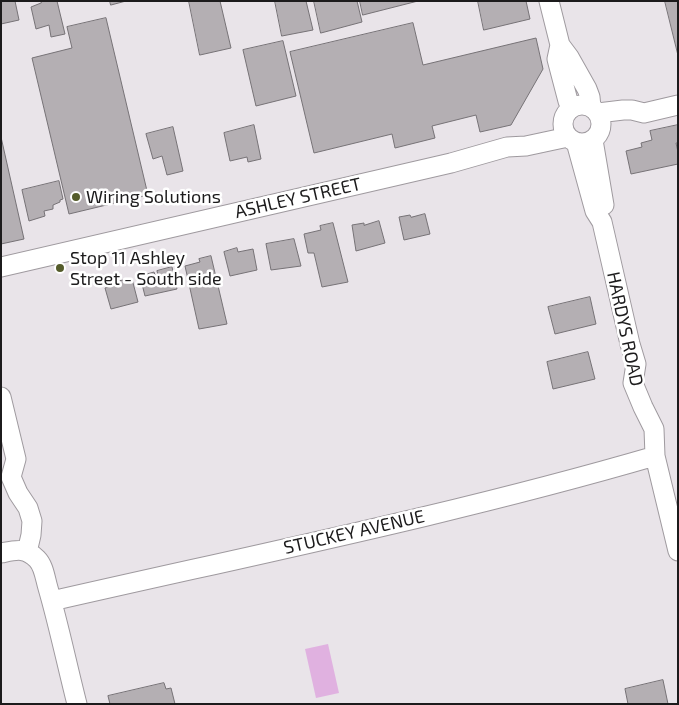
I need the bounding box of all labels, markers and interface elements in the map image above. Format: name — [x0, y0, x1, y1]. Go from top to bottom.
street label: ASHLEY STREET — [233, 173, 363, 223]
place label: Wiring Solutions — [86, 186, 221, 208]
marker: Wiring Solutions — [70, 191, 82, 203]
place label: Stop 11 Ashley Street - South side — [70, 247, 222, 290]
marker: Stop 11 Ashley Street - South side — [54, 262, 66, 274]
street label: HARDYS ROAD — [602, 270, 648, 388]
street label: STUCKEY AVENUE — [281, 505, 427, 559]

